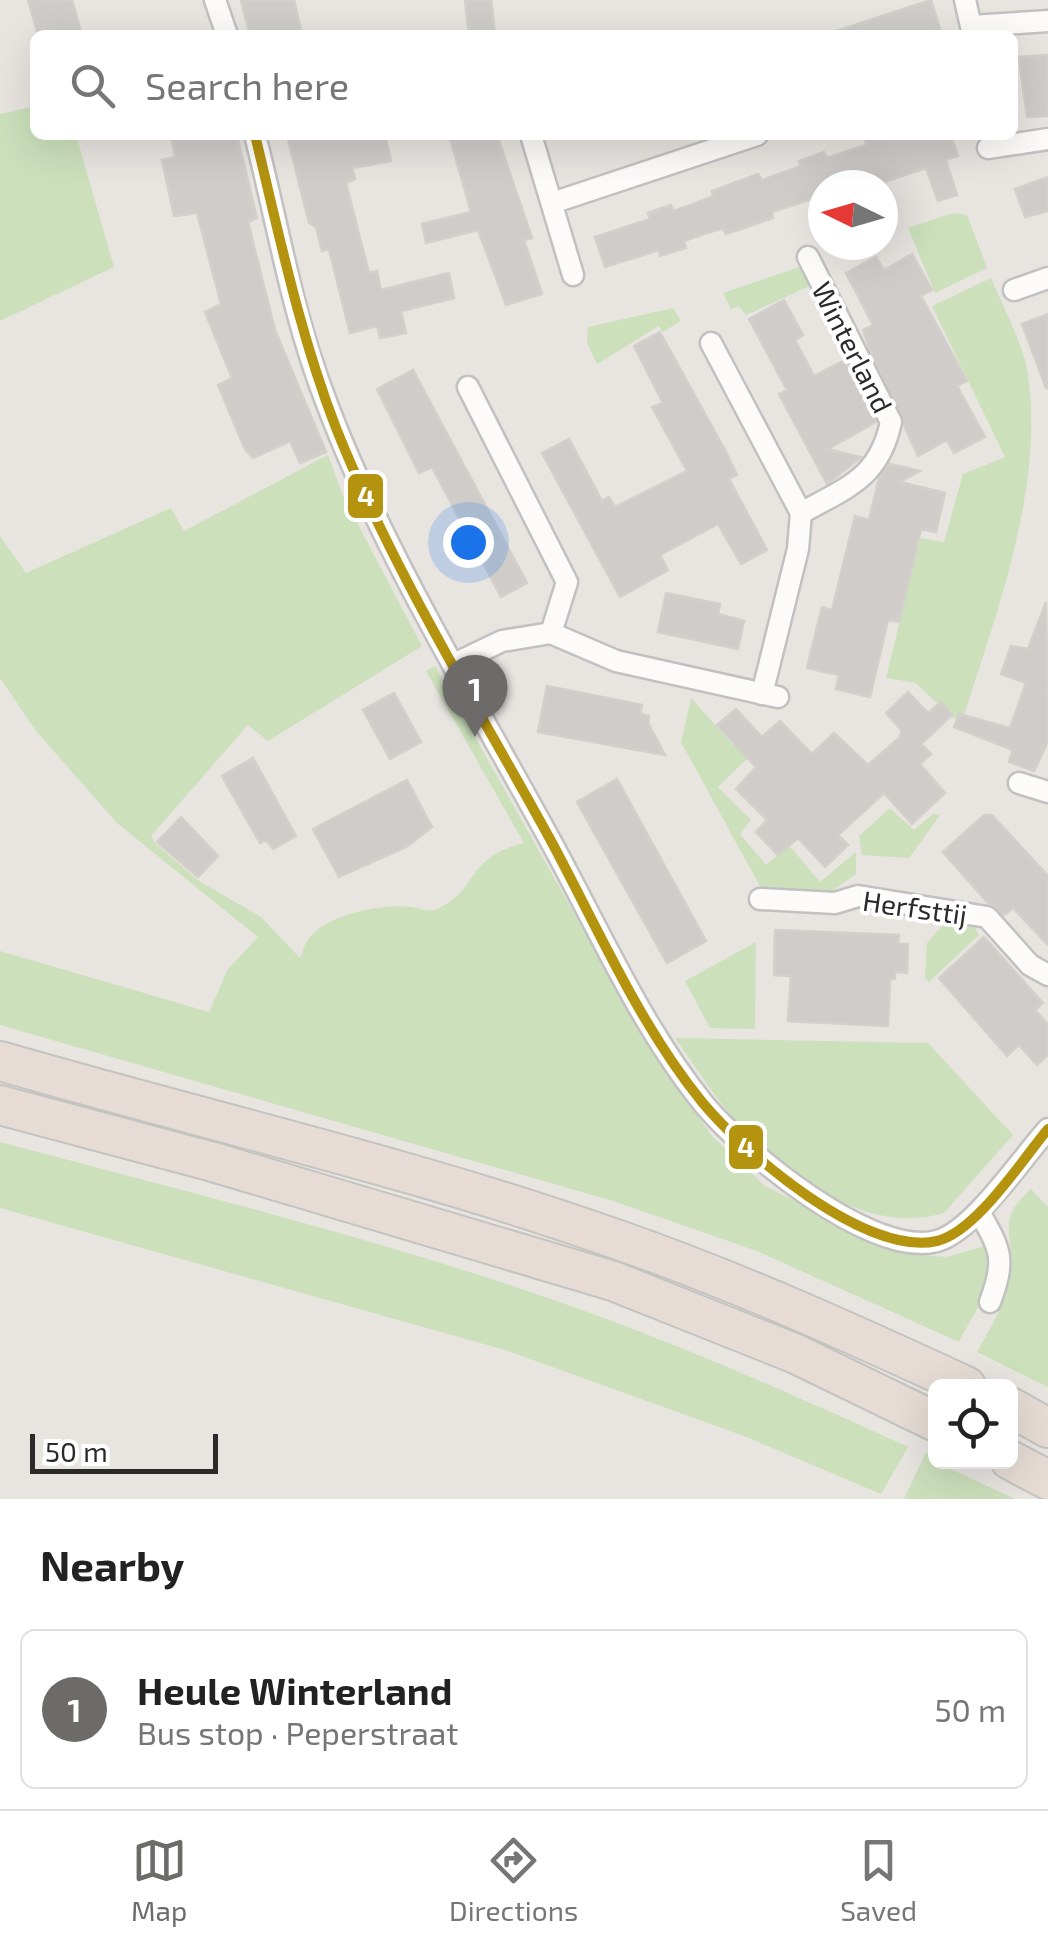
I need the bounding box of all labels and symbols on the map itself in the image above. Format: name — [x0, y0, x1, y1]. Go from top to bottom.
north arrow — [808, 170, 898, 260]
street label: Winterland — [805, 276, 901, 418]
line badge: 4 — [346, 472, 385, 520]
text: 4 — [357, 478, 375, 512]
your location — [443, 517, 494, 568]
pin: 1 — [442, 654, 508, 737]
street label: Herfsttij — [861, 883, 969, 931]
line badge: 4 — [727, 1123, 765, 1171]
text: 4 — [737, 1129, 755, 1163]
scale bar — [30, 1429, 218, 1474]

